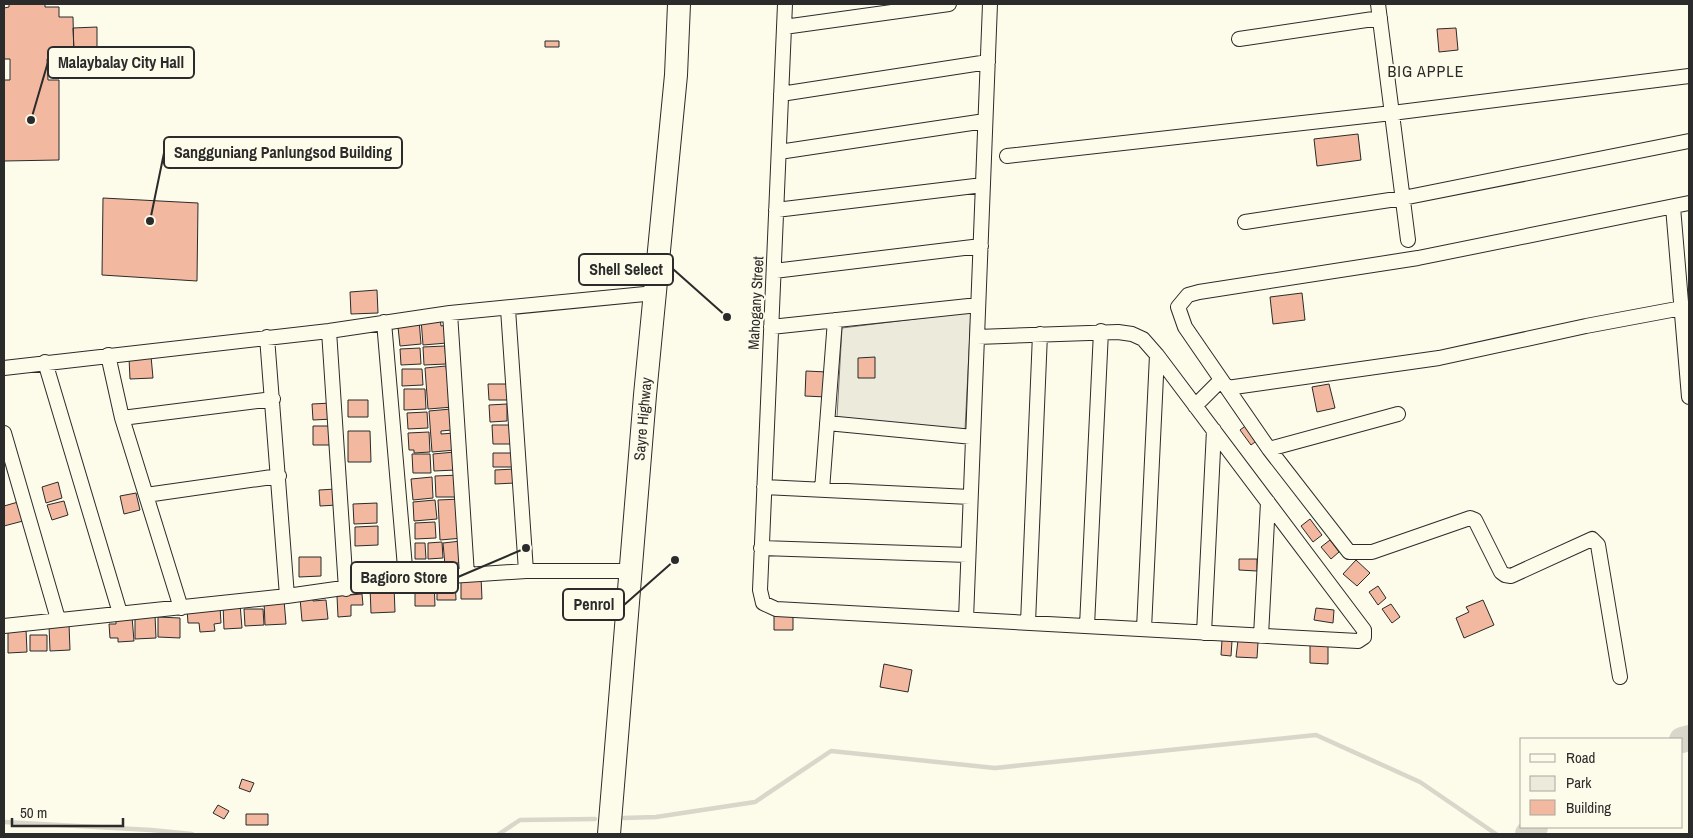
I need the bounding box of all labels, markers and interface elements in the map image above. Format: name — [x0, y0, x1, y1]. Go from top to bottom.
callout: Malaybalay City Hall — [48, 47, 194, 78]
text: Malaybalay City Hall — [58, 51, 184, 73]
district label: BIG APPLE — [1388, 60, 1464, 82]
callout: Sangguniang Panlungsod Building — [164, 137, 402, 168]
text: Sangguniang Panlungsod Building — [174, 141, 392, 163]
callout: Shell Select — [579, 254, 673, 285]
street label: Mahogany Street — [743, 255, 768, 350]
text: Shell Select — [589, 258, 663, 280]
street label: Sayre Highway — [628, 376, 657, 461]
callout: Bagioro Store — [351, 562, 458, 593]
text: Bagioro Store — [361, 566, 447, 588]
callout: Penrol — [563, 589, 624, 620]
text: Penrol — [574, 593, 614, 615]
legend — [1520, 738, 1683, 828]
text: Road — [1566, 747, 1595, 768]
text: Park — [1566, 772, 1592, 793]
scale bar — [12, 796, 124, 828]
text: Building — [1566, 797, 1611, 818]
text: 50 m — [20, 802, 47, 823]

